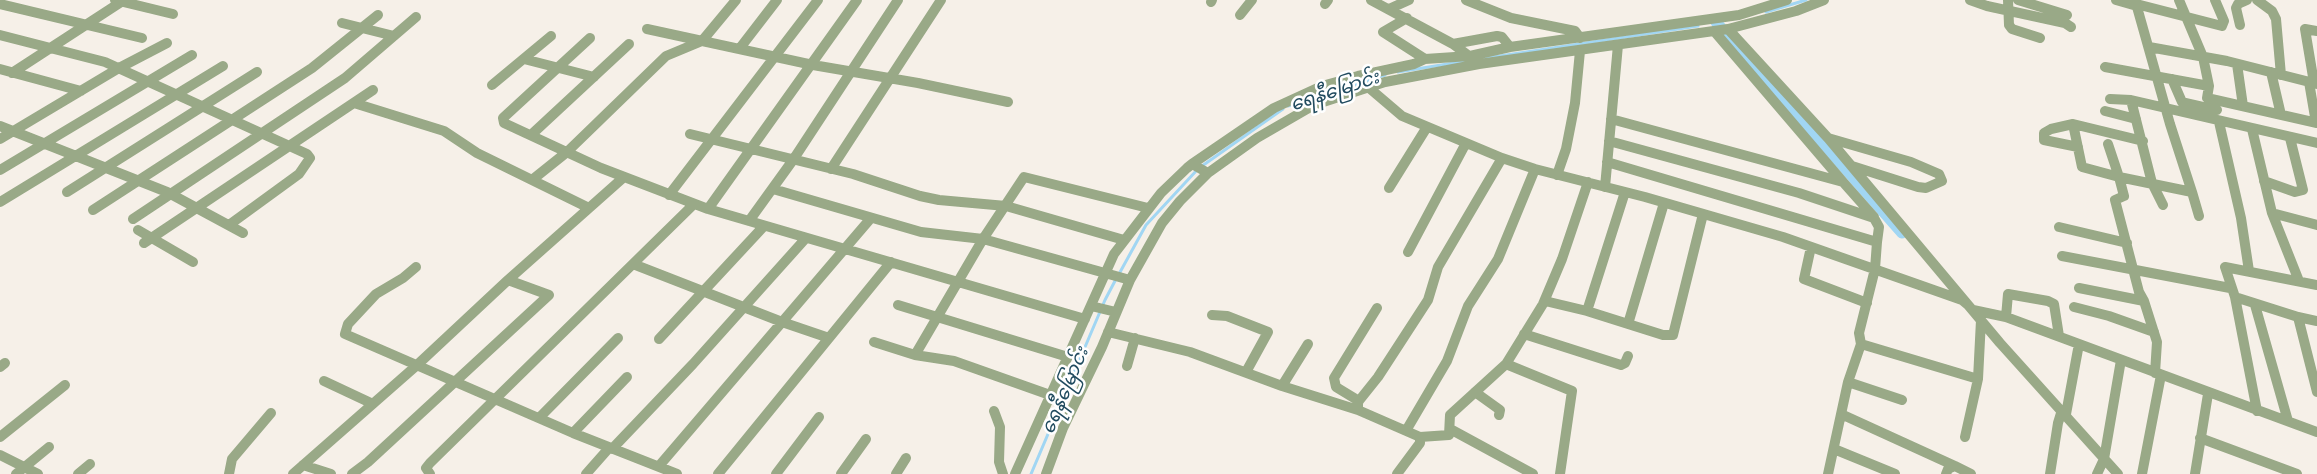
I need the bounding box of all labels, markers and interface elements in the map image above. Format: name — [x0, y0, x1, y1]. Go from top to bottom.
water label: ရေနီမြောင်း — [1288, 67, 1382, 117]
water label: ရေနီမြောင်း — [1037, 344, 1095, 438]

